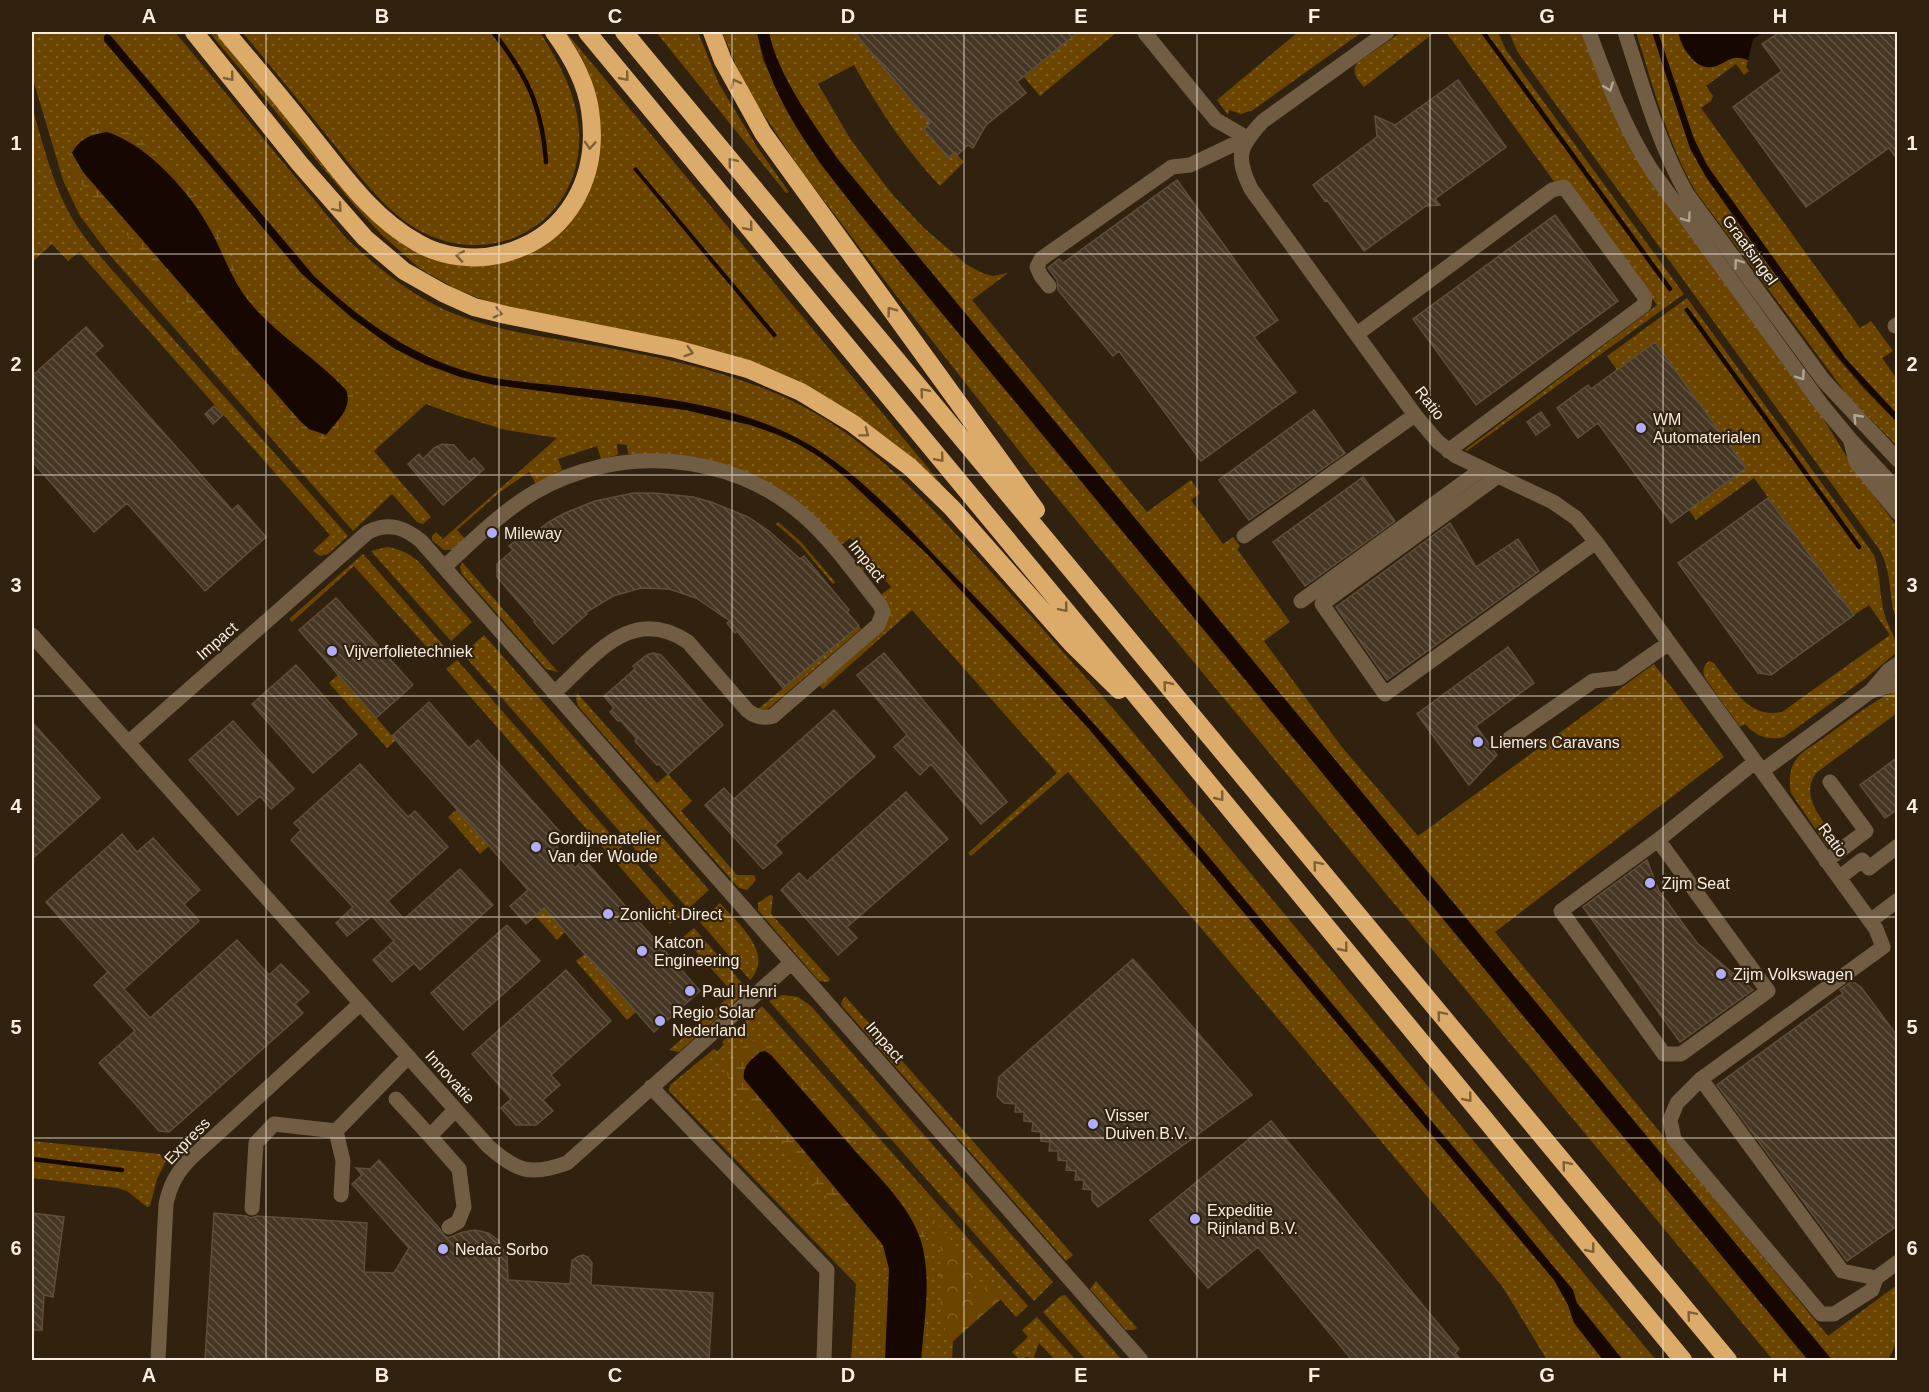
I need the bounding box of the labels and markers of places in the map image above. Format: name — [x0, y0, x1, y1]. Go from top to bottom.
place label: WM Automaterialen — [1653, 411, 1761, 446]
marker: WM Automaterialen — [1634, 421, 1648, 435]
place label: Mileway — [504, 525, 562, 542]
marker: Mileway — [485, 526, 499, 540]
place label: Vijverfolietechniek — [344, 643, 474, 660]
marker: Vijverfolietechniek — [325, 644, 339, 658]
place label: Liemers Caravans — [1490, 734, 1620, 751]
marker: Liemers Caravans — [1471, 735, 1485, 749]
place label: Gordijnenatelier Van der Woude — [548, 830, 662, 865]
marker: Gordijnenatelier Van der Woude — [529, 840, 543, 854]
place label: Zijm Seat — [1662, 875, 1730, 892]
marker: Zijm Seat — [1643, 876, 1657, 890]
place label: Zonlicht Direct — [620, 906, 723, 923]
marker: Zonlicht Direct — [601, 907, 615, 921]
place label: Katcon Engineering — [654, 934, 739, 969]
marker: Katcon Engineering — [635, 944, 649, 958]
place label: Zijm Volkswagen — [1733, 966, 1853, 983]
marker: Zijm Volkswagen — [1714, 967, 1728, 981]
place label: Paul Henri — [702, 983, 777, 1000]
marker: Paul Henri — [683, 984, 697, 998]
place label: Regio Solar Nederland — [672, 1004, 756, 1039]
marker: Regio Solar Nederland — [653, 1014, 667, 1028]
place label: Visser Duiven B.V. — [1105, 1107, 1188, 1142]
marker: Visser Duiven B.V. — [1086, 1117, 1100, 1131]
place label: Expeditie Rijnland B.V. — [1207, 1202, 1298, 1237]
marker: Expeditie Rijnland B.V. — [1188, 1212, 1202, 1226]
place label: Nedac Sorbo — [455, 1241, 548, 1258]
marker: Nedac Sorbo — [436, 1242, 450, 1256]

